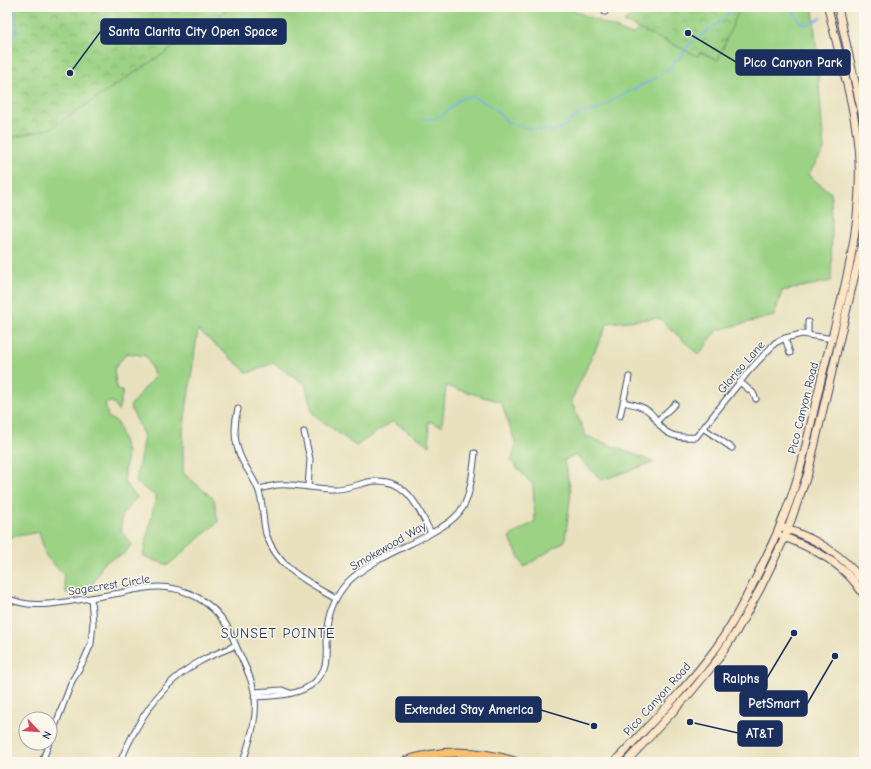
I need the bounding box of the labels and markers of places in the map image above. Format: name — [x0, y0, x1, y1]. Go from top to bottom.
callout: Santa Clarita City Open Space — [101, 19, 286, 44]
callout: Pico Canyon Park — [736, 50, 850, 75]
callout: Ralphs — [715, 666, 767, 691]
callout: PetSmart — [740, 691, 807, 716]
callout: Extended Stay America — [396, 697, 541, 722]
callout: AT&T — [738, 721, 782, 746]

